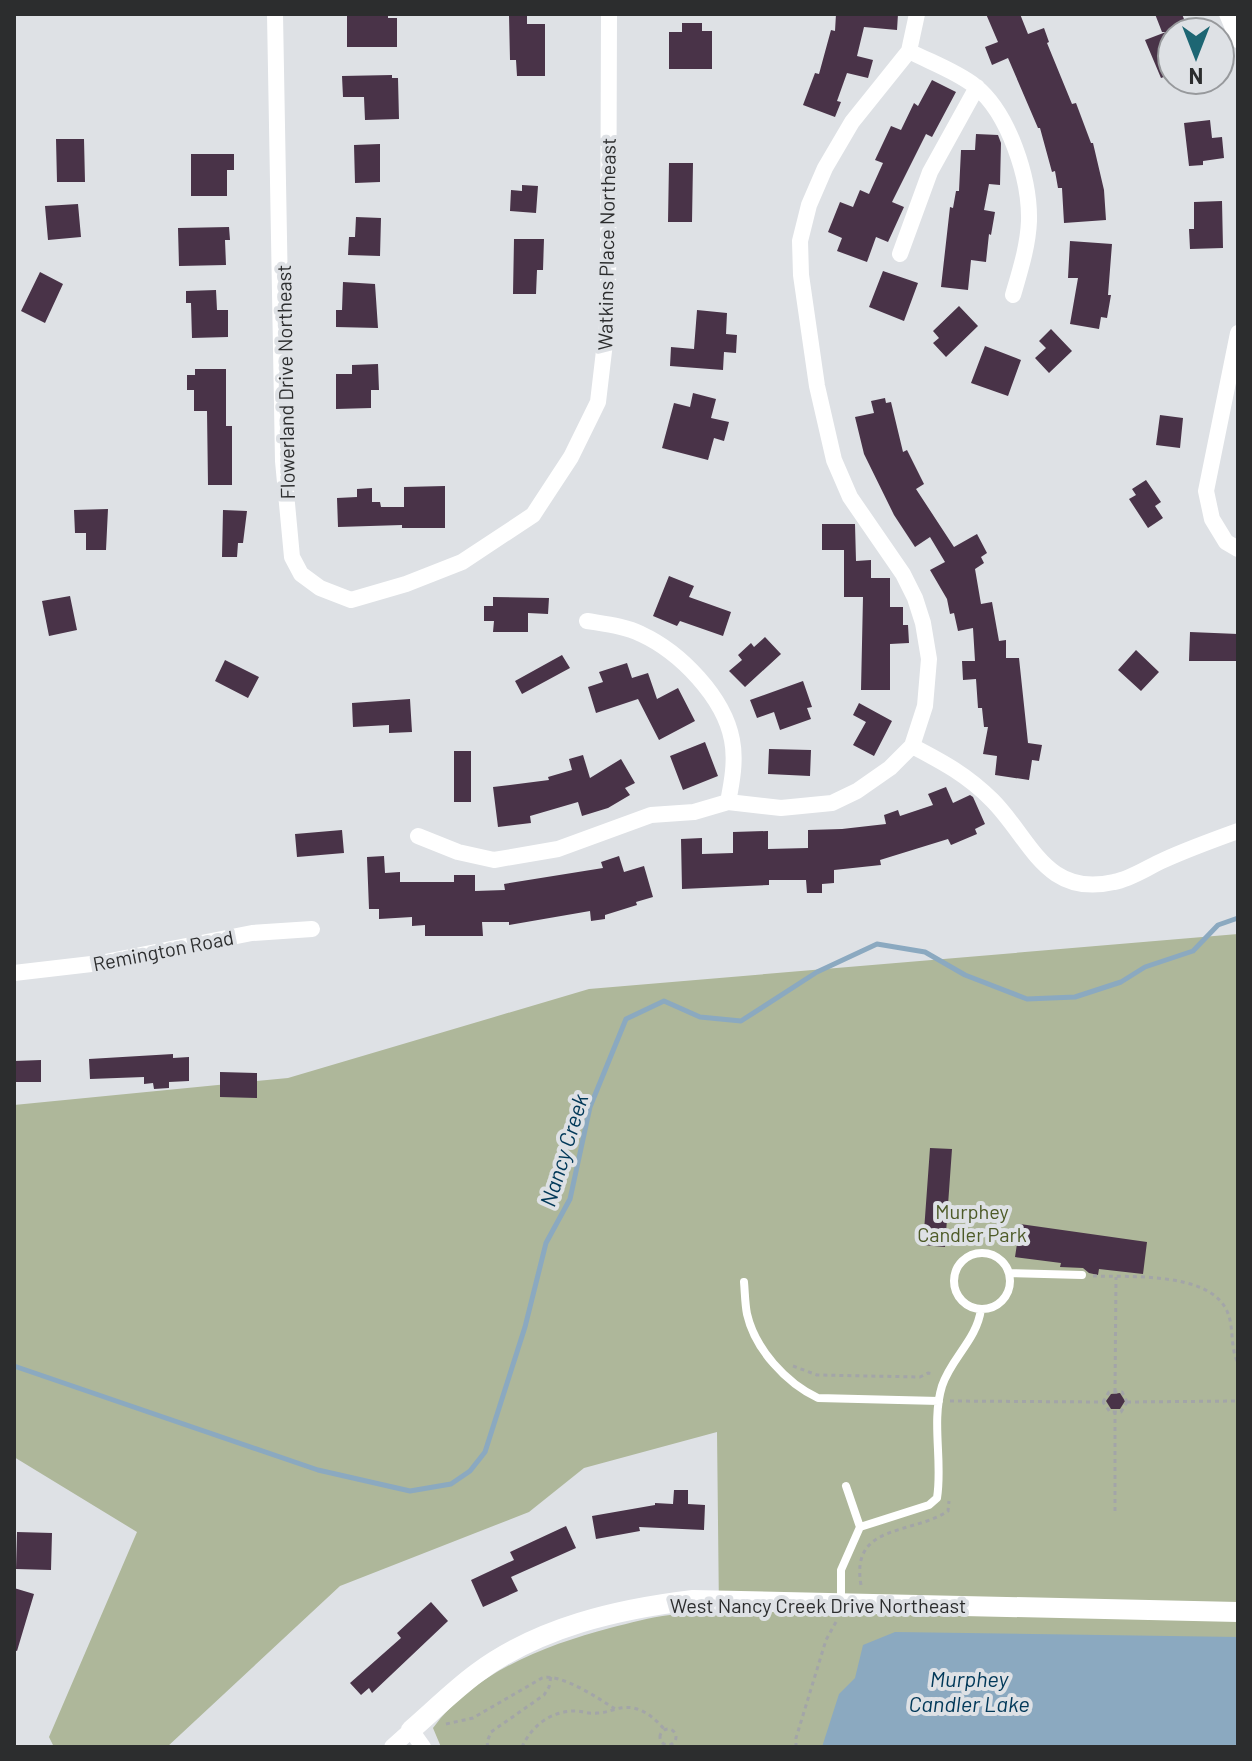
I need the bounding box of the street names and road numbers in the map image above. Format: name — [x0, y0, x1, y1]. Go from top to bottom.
street label: Watkins Place Northeast — [592, 137, 620, 351]
street label: Flowerland Drive Northeast — [271, 264, 299, 500]
street label: Remington Road — [91, 925, 235, 975]
street label: West Nancy Creek Drive Northeast — [670, 1593, 966, 1617]

